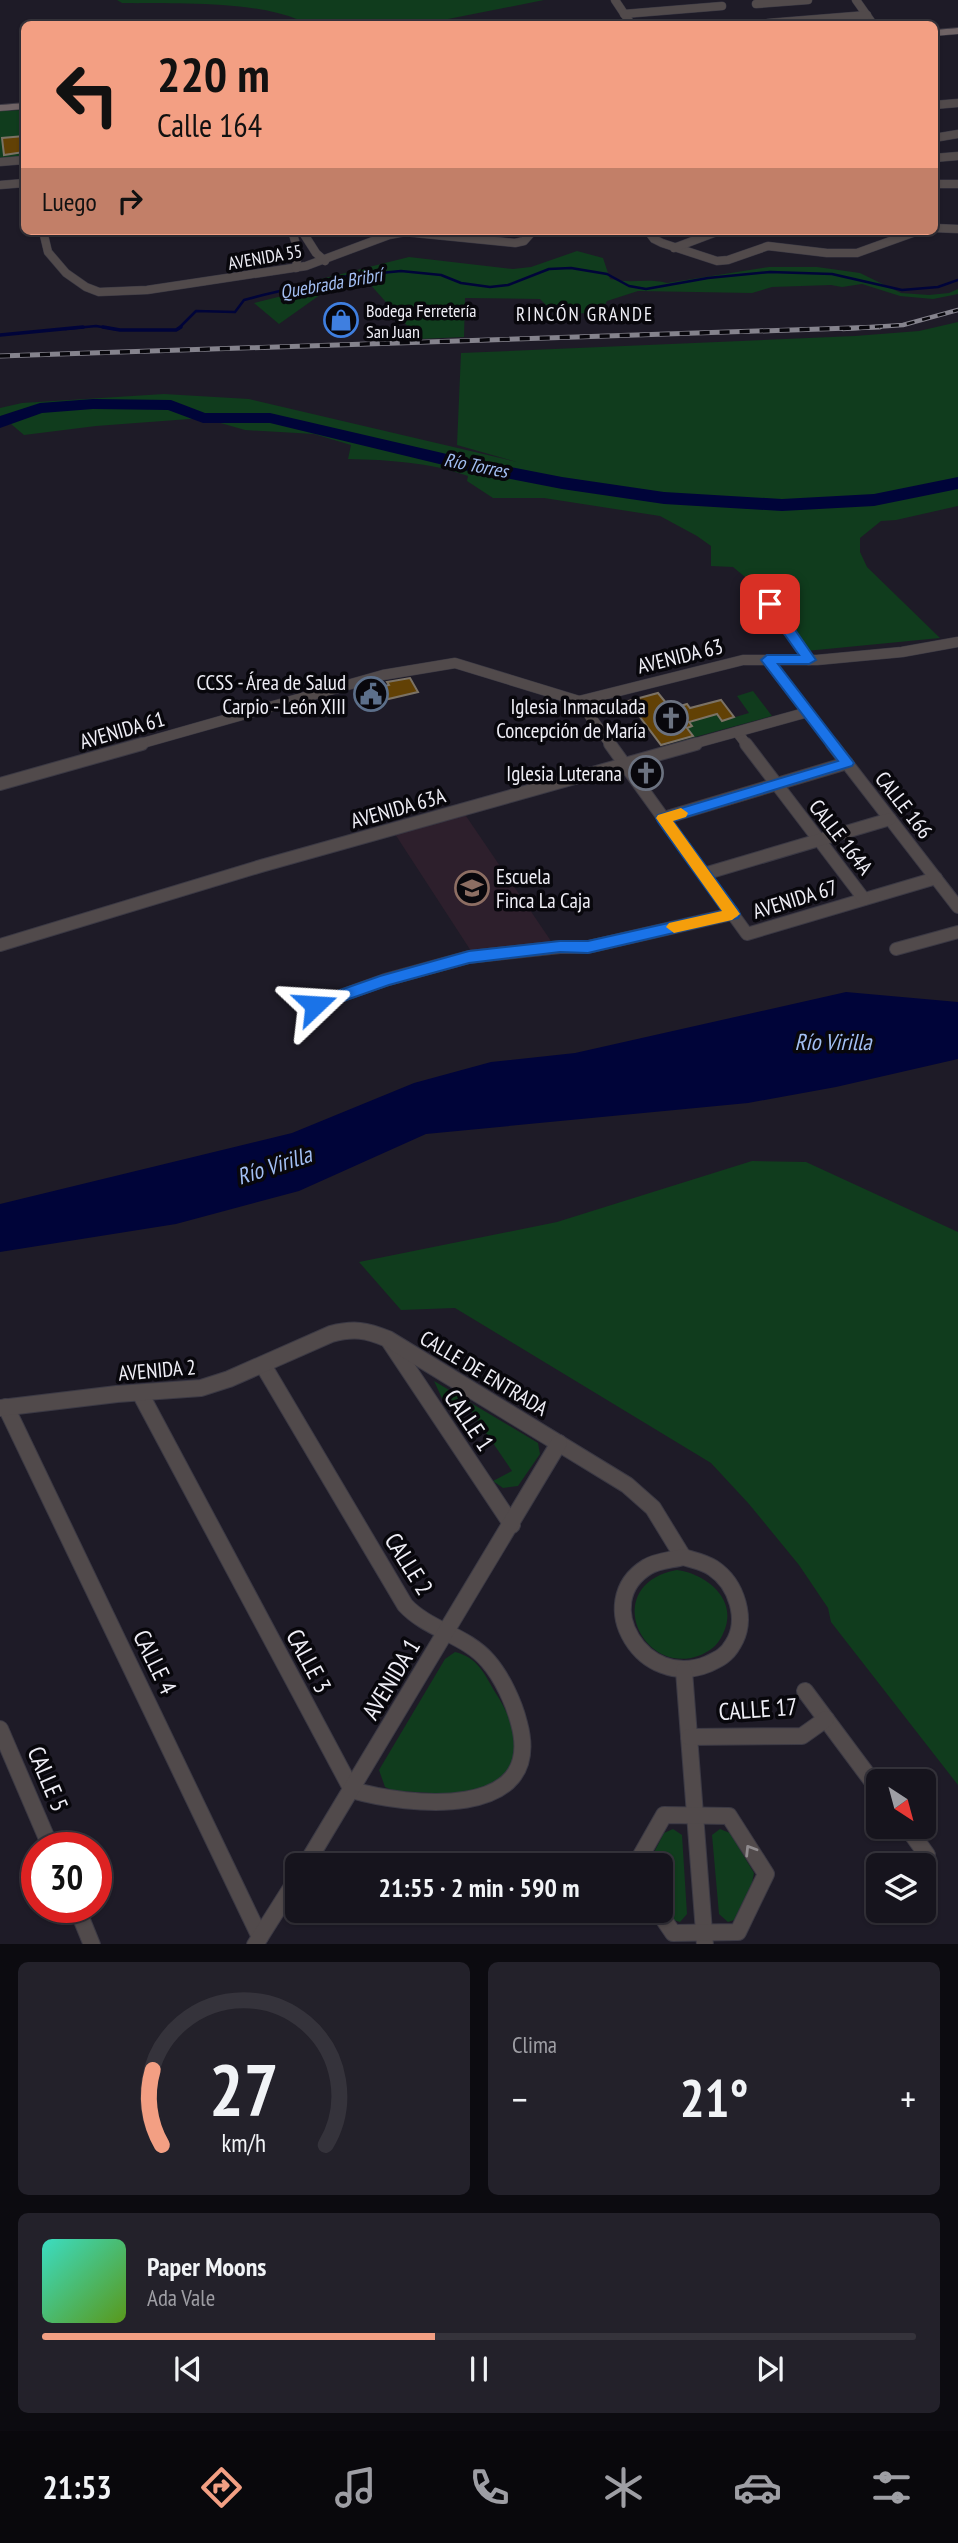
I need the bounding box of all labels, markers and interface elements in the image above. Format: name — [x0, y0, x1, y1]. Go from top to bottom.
text: 220 m — [157, 42, 270, 106]
icon: left — [42, 49, 133, 140]
text: Calle 164 — [157, 104, 262, 146]
icon: right — [111, 182, 149, 220]
text: Luego — [42, 185, 97, 218]
street label: AVENIDA 55 — [226, 239, 304, 275]
water label: Quebrada Bribrí — [278, 262, 388, 304]
place label: Bodega Ferretería San Juan — [366, 299, 477, 343]
shop icon: Bodega Ferretería San Juan — [322, 301, 360, 339]
district label: RINCÓN GRANDE — [516, 302, 654, 326]
water label: Río Torres — [442, 447, 511, 483]
pin — [740, 574, 800, 634]
icon: arrive — [751, 585, 789, 623]
street label: AVENIDA 63 — [634, 632, 726, 680]
place label: CCSS - Área de Salud Carpio - León XIII — [196, 669, 346, 720]
public building icon: CCSS - Área de Salud Carpio - León XIII — [352, 675, 390, 713]
place label: Iglesia Inmaculada Concepción de María — [496, 693, 646, 744]
church icon: Iglesia Inmaculada Concepción de María — [652, 699, 690, 737]
street label: AVENIDA 61 — [76, 705, 168, 755]
church icon: Iglesia Luterana — [627, 754, 665, 792]
place label: Iglesia Luterana — [506, 760, 622, 787]
street label: CALLE 166 — [869, 766, 939, 844]
street label: AVENIDA 63A — [348, 782, 448, 834]
street label: CALLE 164A — [803, 794, 879, 880]
place label: Escuela Finca La Caja — [496, 863, 591, 914]
school or university icon: Escuela Finca La Caja — [453, 869, 491, 907]
street label: AVENIDA 67 — [749, 873, 841, 925]
position arrow — [278, 968, 352, 1042]
water label: Río Virilla — [794, 1027, 873, 1056]
water label: Río Virilla — [233, 1139, 317, 1191]
street label: CALLE DE ENTRADA — [415, 1324, 553, 1422]
street label: AVENIDA 2 — [117, 1353, 197, 1387]
street label: CALLE 1 — [437, 1383, 501, 1457]
street label: CALLE 2 — [378, 1527, 440, 1601]
street label: CALLE 3 — [279, 1624, 339, 1698]
street label: CALLE 4 — [126, 1625, 184, 1699]
street label: AVENIDA 1 — [355, 1633, 427, 1725]
street label: CALLE 17 — [718, 1691, 798, 1727]
street label: CALLE 5 — [20, 1742, 76, 1816]
north arrow — [866, 1769, 936, 1839]
map controls — [866, 1769, 936, 1923]
speed limit sign: 30 — [21, 1832, 112, 1923]
one-way arrow — [746, 1844, 759, 1857]
button: layers — [866, 1853, 936, 1923]
text: 21:55 · 2 min · 590 m — [379, 1871, 579, 1904]
text: Clima — [512, 2030, 557, 2059]
text: 27 — [209, 2041, 279, 2135]
text: 21° — [680, 2064, 748, 2131]
text: − — [512, 2074, 528, 2123]
text: + — [900, 2074, 916, 2123]
text: km/h — [222, 2126, 266, 2158]
text: Paper Moons — [147, 2250, 266, 2283]
text: Ada Vale — [147, 2283, 215, 2312]
icon: previous — [169, 2350, 207, 2388]
icon: pause — [460, 2350, 498, 2388]
icon: next — [751, 2350, 789, 2388]
icon: directions — [197, 2463, 246, 2512]
icon: music — [331, 2463, 380, 2512]
icon: phone — [465, 2463, 514, 2512]
icon: climate — [599, 2463, 648, 2512]
icon: car — [733, 2463, 782, 2512]
icon: filters — [867, 2463, 916, 2512]
text: 21:53 — [42, 2466, 112, 2508]

